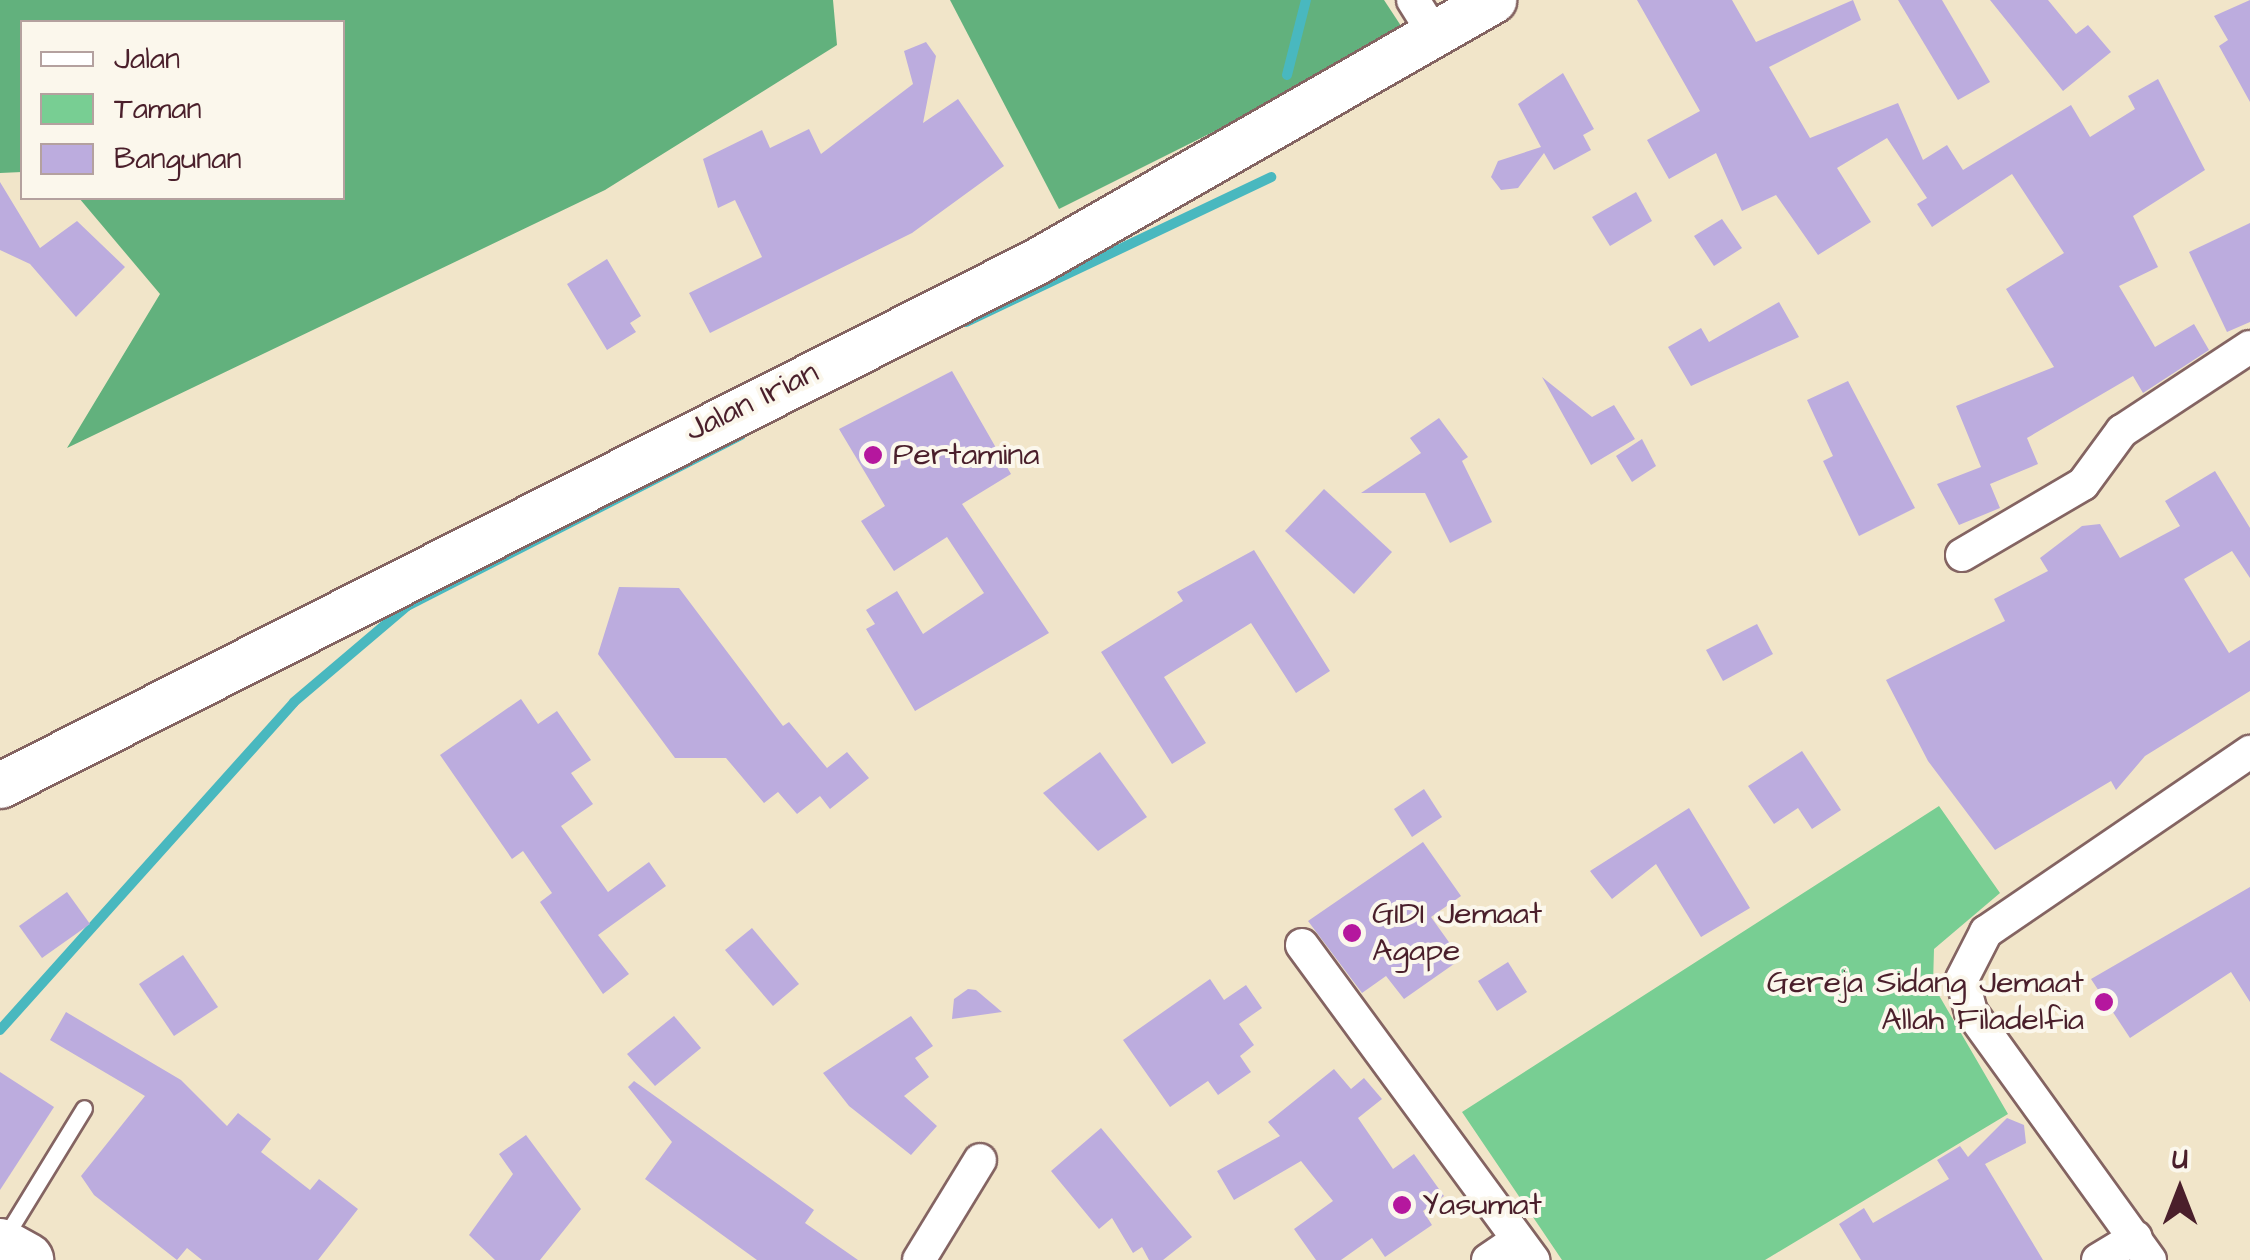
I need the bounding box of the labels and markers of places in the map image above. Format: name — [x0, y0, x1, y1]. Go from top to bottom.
place label: Pertamina — [893, 436, 1040, 474]
marker: Pertamina — [862, 444, 884, 466]
place label: GIDI Jemaat Agape — [1372, 896, 1542, 971]
marker: GIDI Jemaat Agape — [1341, 922, 1363, 944]
place label: Gereja Sidang Jemaat Allah Filadelfia — [1767, 965, 2084, 1040]
marker: Gereja Sidang Jemaat Allah Filadelfia — [2093, 991, 2115, 1013]
place label: Yasumat — [1422, 1186, 1542, 1224]
marker: Yasumat — [1391, 1194, 1413, 1216]

